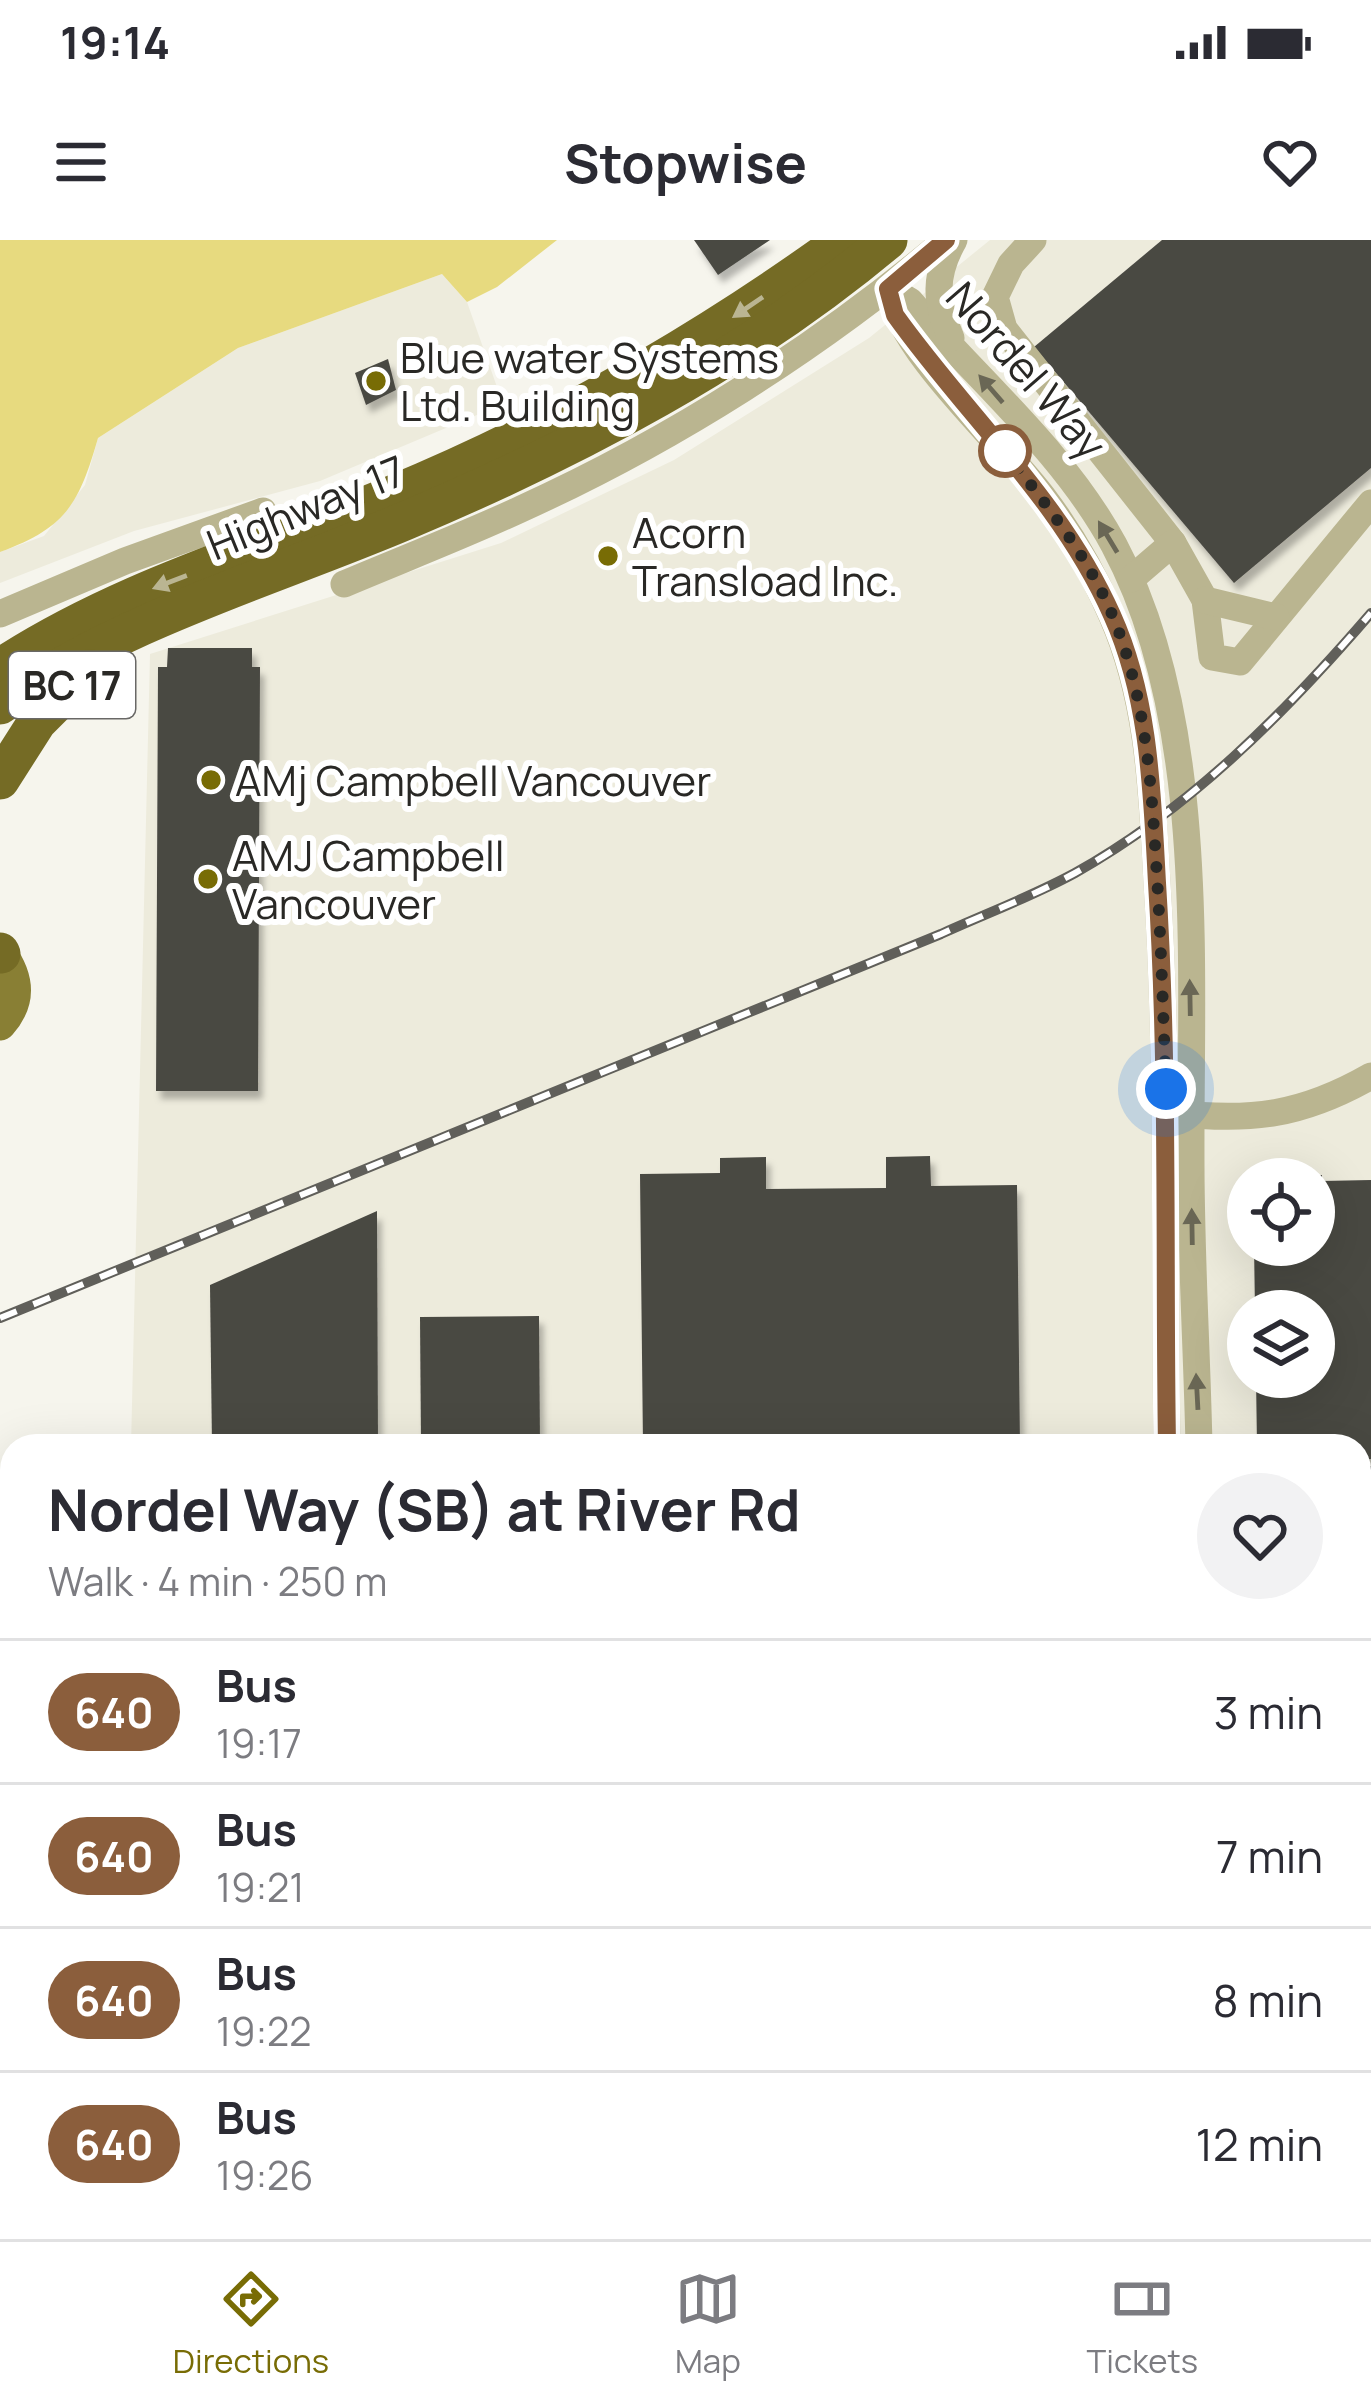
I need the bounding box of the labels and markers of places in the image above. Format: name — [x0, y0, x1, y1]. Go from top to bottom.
place label: Blue water Systems Ltd. Building — [400, 328, 779, 434]
marker: Blue water Systems Ltd. Building — [363, 368, 389, 394]
unlabelled marker — [980, 426, 1030, 476]
place label: Acorn Transload Inc. — [632, 503, 899, 609]
marker: Acorn Transload Inc. — [595, 543, 621, 569]
place label: AMj Campbell Vancouver — [235, 751, 711, 809]
marker: AMj Campbell Vancouver — [198, 767, 224, 793]
place label: AMJ Campbell Vancouver — [232, 826, 505, 932]
marker: AMJ Campbell Vancouver — [195, 866, 221, 892]

